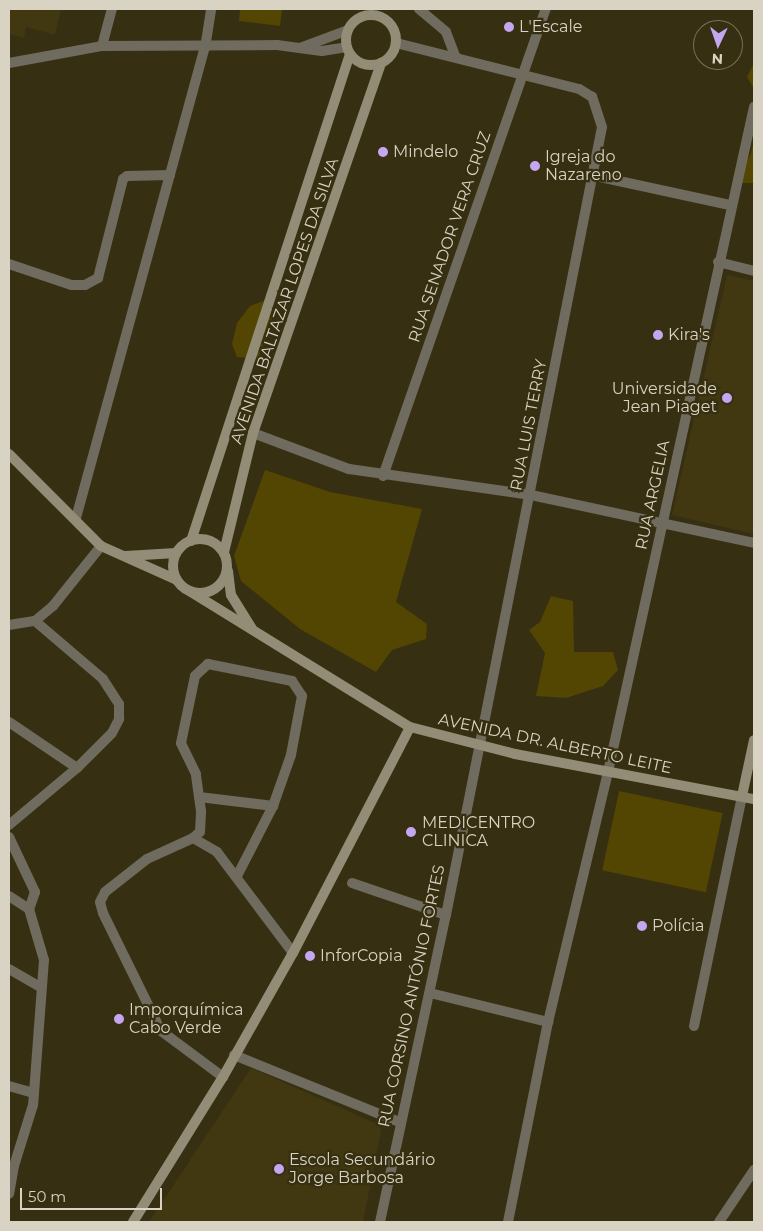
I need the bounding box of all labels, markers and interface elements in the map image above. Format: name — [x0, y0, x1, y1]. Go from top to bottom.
place label: L'Escale — [519, 17, 582, 37]
north arrow — [693, 20, 743, 70]
marker: L'Escale — [503, 21, 515, 33]
text: N — [711, 50, 723, 68]
street label: RUA SENADOR VERA CRUZ — [405, 129, 495, 345]
place label: Mindelo — [393, 142, 458, 162]
marker: Mindelo — [377, 146, 389, 158]
place label: Igreja do Nazareno — [545, 147, 622, 185]
street label: AVENIDA BALTAZAR LOPES DA SILVA — [227, 155, 343, 447]
marker: Igreja do Nazareno — [529, 160, 541, 172]
place label: Kira's — [668, 325, 710, 345]
marker: Kira's — [652, 329, 664, 341]
street label: RUA LUIS TERRY — [507, 358, 551, 492]
place label: Universidade Jean Piaget — [612, 379, 717, 417]
marker: Universidade Jean Piaget — [721, 392, 733, 404]
street label: RUA ARGELIA — [632, 438, 674, 552]
street label: AVENIDA DR. ALBERTO LEITE — [437, 710, 673, 778]
place label: MEDICENTRO CLINICA — [422, 813, 535, 851]
marker: MEDICENTRO CLINICA — [404, 825, 418, 839]
street label: RUA CORSINO ANTÓNIO FORTES — [375, 863, 449, 1129]
place label: Polícia — [652, 916, 705, 936]
marker: Polícia — [636, 920, 648, 932]
place label: InforCopia — [320, 946, 403, 966]
marker: InforCopia — [304, 950, 316, 962]
place label: Imporquímica Cabo Verde — [129, 1000, 244, 1038]
marker: Imporquímica Cabo Verde — [113, 1013, 125, 1025]
place label: Escola Secundário Jorge Barbosa — [289, 1150, 435, 1188]
marker: Escola Secundário Jorge Barbosa — [273, 1163, 285, 1175]
scale bar — [22, 1178, 165, 1210]
text: 50 m — [28, 1187, 66, 1206]

